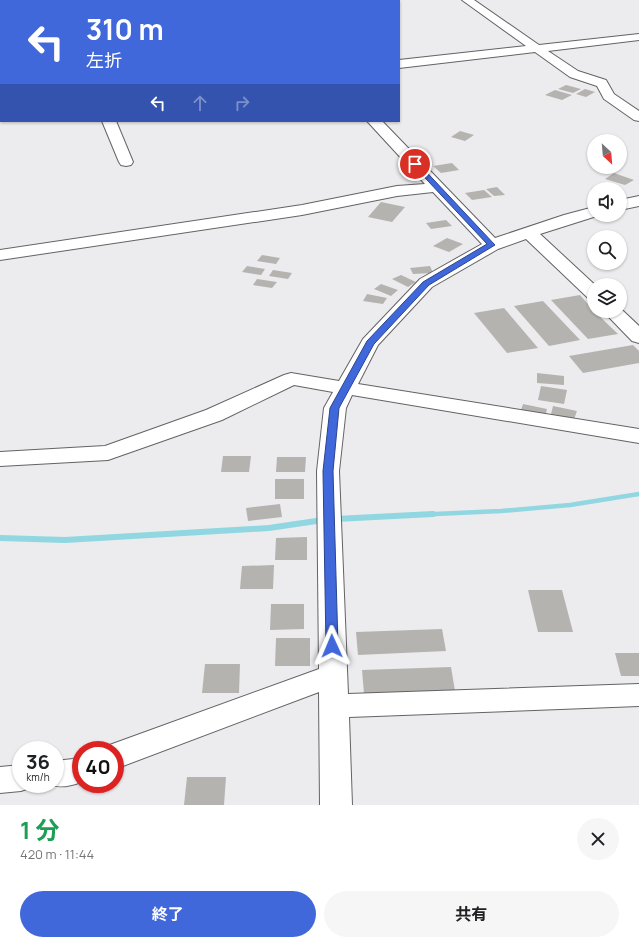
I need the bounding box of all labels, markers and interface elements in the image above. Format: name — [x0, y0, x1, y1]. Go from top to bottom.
text: 310 m — [86, 10, 164, 48]
icon: left — [20, 16, 72, 68]
text: 左折 — [86, 48, 122, 72]
icon: left — [147, 92, 169, 114]
icon: ahead — [189, 92, 211, 114]
icon: right — [231, 92, 253, 114]
north arrow — [587, 134, 627, 174]
map controls — [587, 134, 627, 318]
pin — [398, 147, 432, 181]
icon: arrive — [404, 153, 426, 175]
button: sound — [587, 182, 627, 222]
button: search — [587, 230, 627, 270]
button: layers — [587, 278, 627, 318]
position arrow — [311, 625, 353, 667]
speed limit sign: 40 — [72, 741, 124, 793]
text: 36 — [26, 748, 50, 775]
text: km/h — [26, 770, 50, 784]
text: 1 分 — [20, 813, 59, 846]
button: close — [577, 818, 619, 860]
text: 420 m · 11:44 — [20, 845, 94, 863]
button: 終了 — [20, 891, 316, 937]
button: 共有 — [324, 891, 619, 937]

